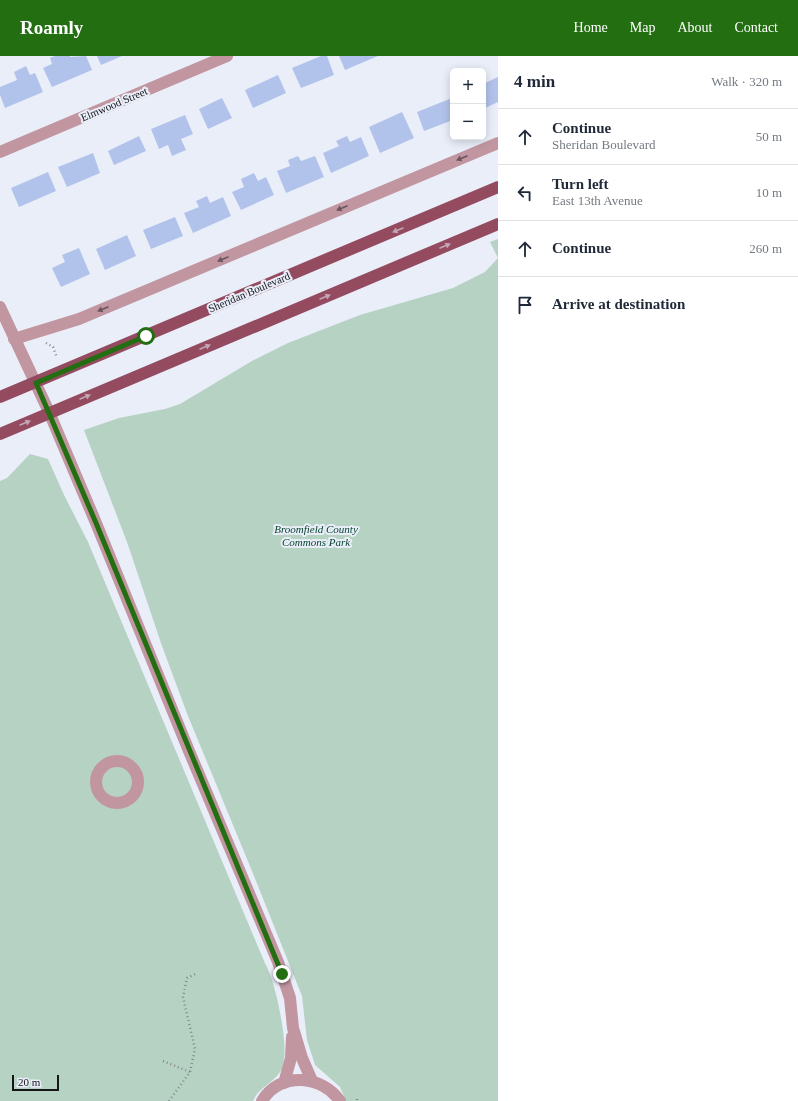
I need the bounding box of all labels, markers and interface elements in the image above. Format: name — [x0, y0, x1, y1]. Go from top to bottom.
text: Roamly — [20, 17, 83, 38]
text: Home — [574, 20, 608, 35]
text: Map — [630, 20, 655, 35]
text: About — [677, 20, 712, 35]
text: Contact — [734, 20, 778, 35]
map controls — [450, 68, 486, 140]
button: + — [450, 68, 486, 104]
text: 4 min — [514, 72, 555, 91]
text: Walk · 320 m — [711, 74, 782, 89]
street label: Elmwood Street — [79, 85, 149, 123]
button: − — [450, 104, 486, 140]
text: Continue — [552, 120, 611, 136]
icon: ahead — [514, 126, 536, 148]
text: 50 m — [756, 129, 782, 144]
text: Sheridan Boulevard — [552, 137, 656, 152]
one-way arrow — [456, 155, 468, 161]
text: Turn left — [552, 176, 609, 192]
icon: left — [514, 182, 536, 204]
text: 10 m — [756, 185, 782, 200]
text: East 13th Avenue — [552, 193, 643, 208]
one-way arrow — [336, 206, 348, 212]
one-way arrow — [391, 227, 403, 233]
icon: ahead — [514, 238, 536, 260]
text: Continue — [552, 240, 611, 256]
text: 260 m — [749, 241, 782, 256]
one-way arrow — [439, 243, 451, 250]
one-way arrow — [217, 256, 228, 262]
street label: Sheridan Boulevard — [206, 269, 292, 315]
one-way arrow — [319, 293, 331, 300]
icon: arrive — [514, 294, 536, 316]
text: Arrive at destination — [552, 296, 685, 312]
one-way arrow — [96, 307, 108, 313]
route start — [137, 327, 155, 345]
one-way arrow — [200, 343, 212, 349]
one-way arrow — [80, 394, 91, 400]
one-way arrow — [19, 420, 30, 426]
park label: Broomfield County Commons Park — [274, 523, 358, 548]
route end — [273, 965, 291, 983]
scale bar — [12, 1073, 59, 1092]
text: 20 m — [18, 1076, 40, 1088]

